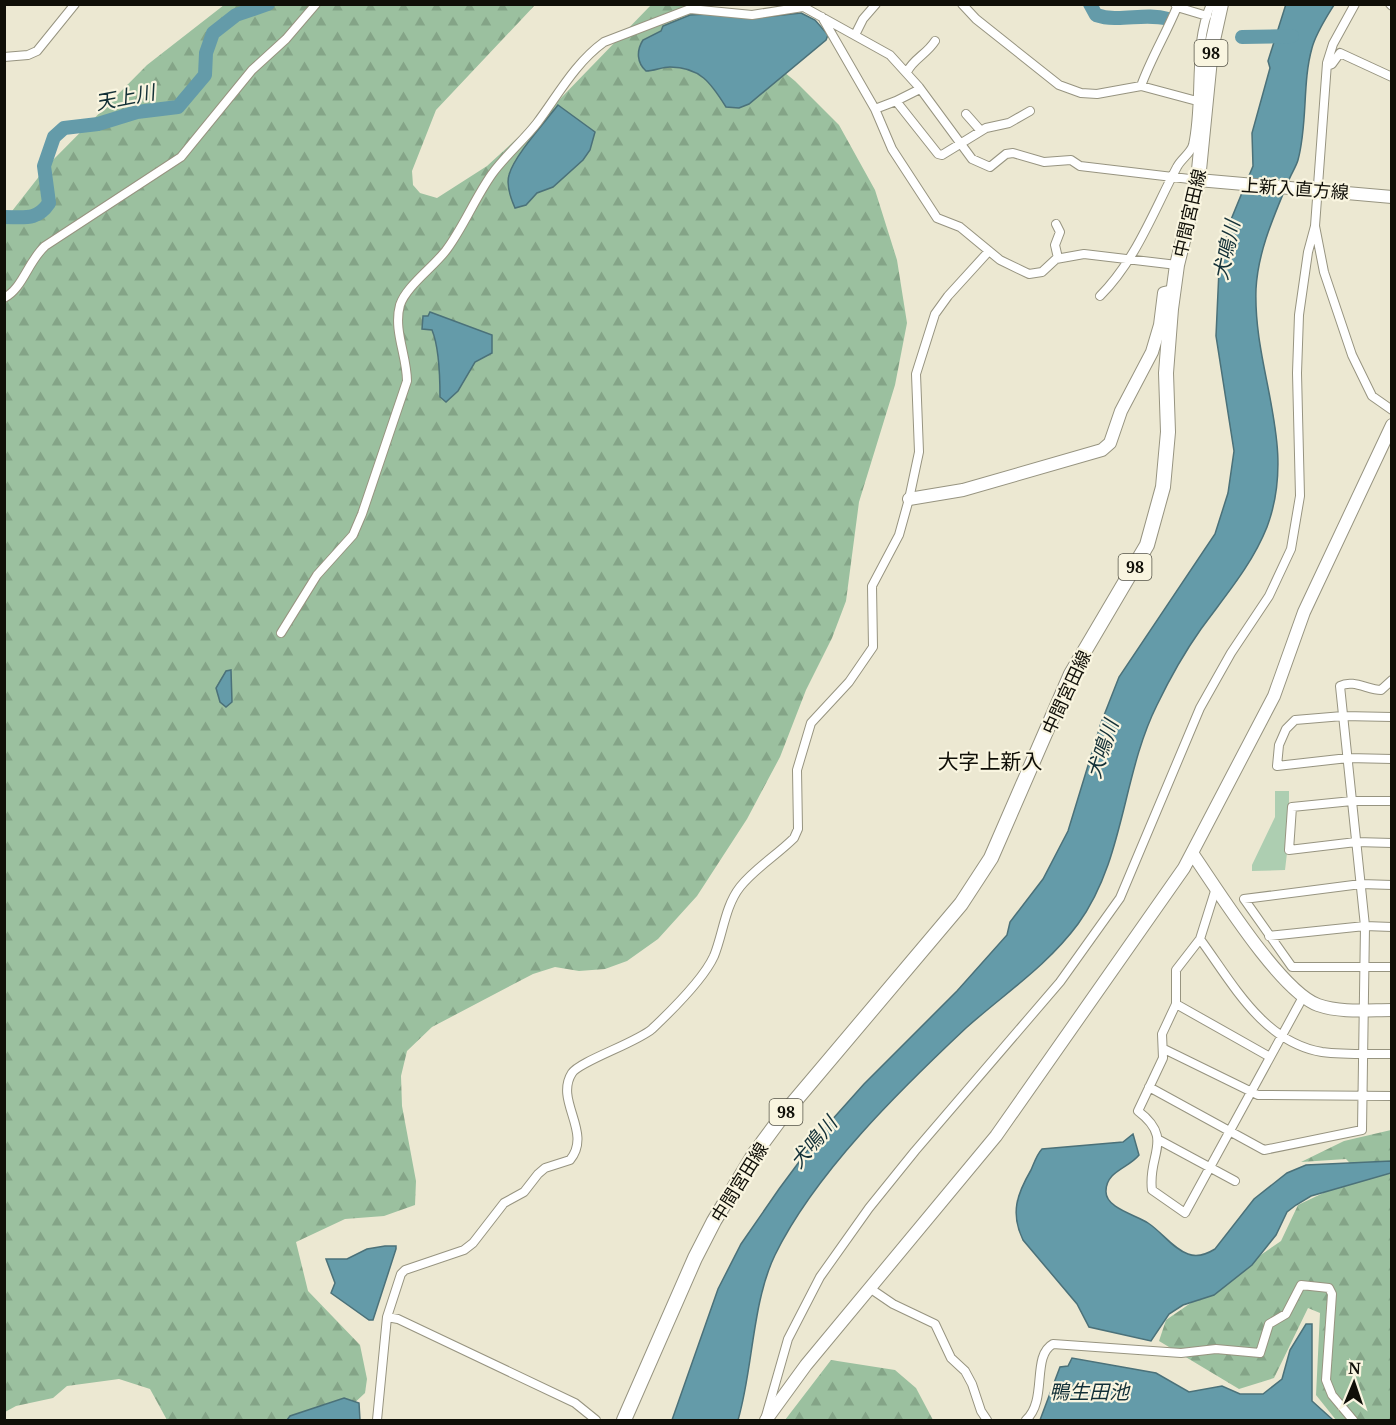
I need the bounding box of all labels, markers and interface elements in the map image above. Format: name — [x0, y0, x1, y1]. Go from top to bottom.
road number: 98 — [1194, 40, 1228, 66]
water label: 天上川 — [93, 78, 159, 116]
street label: 中間宮田線 — [1167, 166, 1211, 260]
street label: 上新入直方線 — [1240, 172, 1350, 204]
water label: 犬鳴川 — [1207, 216, 1246, 282]
road number: 98 — [1118, 554, 1152, 580]
street label: 中間宮田線 — [1036, 646, 1096, 738]
water label: 犬鳴川 — [1080, 714, 1125, 782]
district label: 大字上新入 — [938, 747, 1043, 775]
road number: 98 — [770, 1099, 802, 1125]
water label: 犬鳴川 — [783, 1109, 844, 1174]
street label: 中間宮田線 — [705, 1137, 773, 1227]
north arrow — [1324, 1353, 1384, 1413]
text: N — [1348, 1357, 1362, 1379]
water label: 鴨生田池 — [1049, 1378, 1131, 1405]

